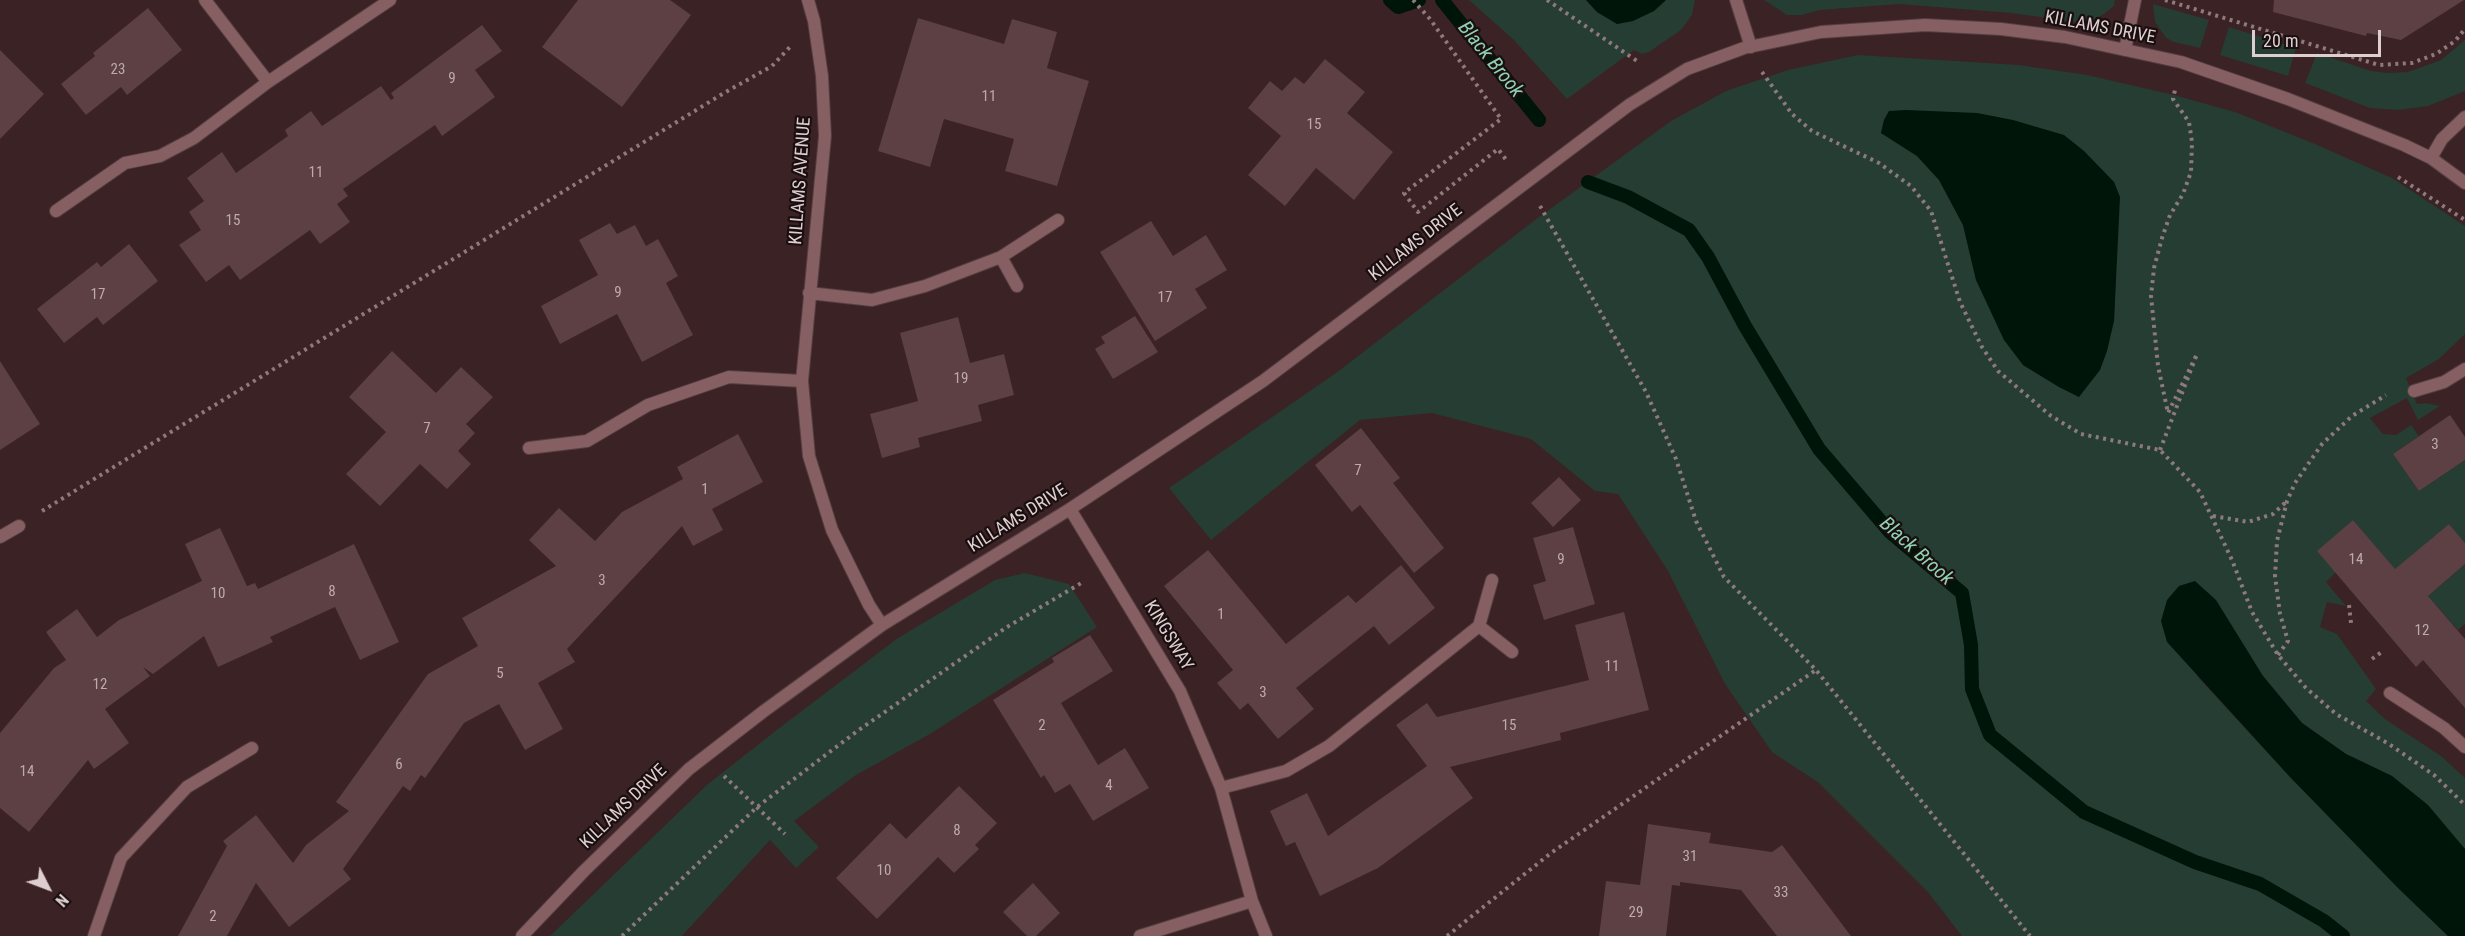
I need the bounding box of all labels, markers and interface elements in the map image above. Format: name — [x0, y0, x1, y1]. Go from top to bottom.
street label: KILLAMS DRIVE — [2043, 7, 2157, 49]
water label: Black Brook — [1452, 17, 1528, 103]
scale bar — [2255, 18, 2384, 56]
text: 20 m — [2263, 30, 2298, 51]
house number: 23 — [111, 61, 125, 79]
house number: 9 — [448, 70, 456, 88]
house number: 11 — [982, 88, 996, 106]
street label: KILLAMS AVENUE — [786, 116, 816, 246]
house number: 15 — [1307, 116, 1321, 134]
house number: 11 — [309, 164, 323, 182]
street label: KILLAMS DRIVE — [1365, 200, 1467, 286]
house number: 15 — [226, 212, 240, 230]
house number: 9 — [614, 284, 622, 302]
house number: 17 — [91, 286, 105, 304]
house number: 17 — [1158, 289, 1172, 307]
house number: 19 — [954, 370, 968, 388]
house number: 7 — [423, 420, 431, 438]
house number: 3 — [2431, 436, 2439, 454]
house number: 7 — [1354, 462, 1362, 480]
street label: KILLAMS DRIVE — [965, 480, 1071, 558]
house number: 1 — [701, 481, 709, 499]
water label: Black Brook — [1874, 513, 1958, 591]
house number: 9 — [1557, 551, 1565, 569]
house number: 14 — [2349, 551, 2363, 569]
house number: 3 — [598, 572, 606, 590]
house number: 8 — [328, 583, 336, 601]
house number: 10 — [211, 585, 225, 603]
street label: KINGSWAY — [1139, 597, 1197, 675]
house number: 1 — [1217, 606, 1225, 624]
house number: 12 — [2415, 622, 2429, 640]
house number: 11 — [1605, 658, 1619, 676]
house number: 5 — [496, 665, 504, 683]
house number: 12 — [93, 676, 107, 694]
house number: 3 — [1259, 684, 1267, 702]
house number: 2 — [1038, 717, 1046, 735]
house number: 15 — [1502, 717, 1516, 735]
house number: 6 — [395, 756, 403, 774]
street label: KILLAMS DRIVE — [576, 760, 672, 854]
house number: 14 — [20, 763, 34, 781]
house number: 4 — [1105, 777, 1113, 795]
house number: 8 — [953, 822, 961, 840]
house number: 31 — [1683, 848, 1697, 866]
north arrow — [18, 858, 78, 918]
house number: 10 — [877, 862, 891, 880]
house number: 33 — [1774, 884, 1788, 902]
text: N — [51, 890, 72, 910]
house number: 29 — [1629, 904, 1643, 922]
house number: 2 — [209, 908, 217, 926]

